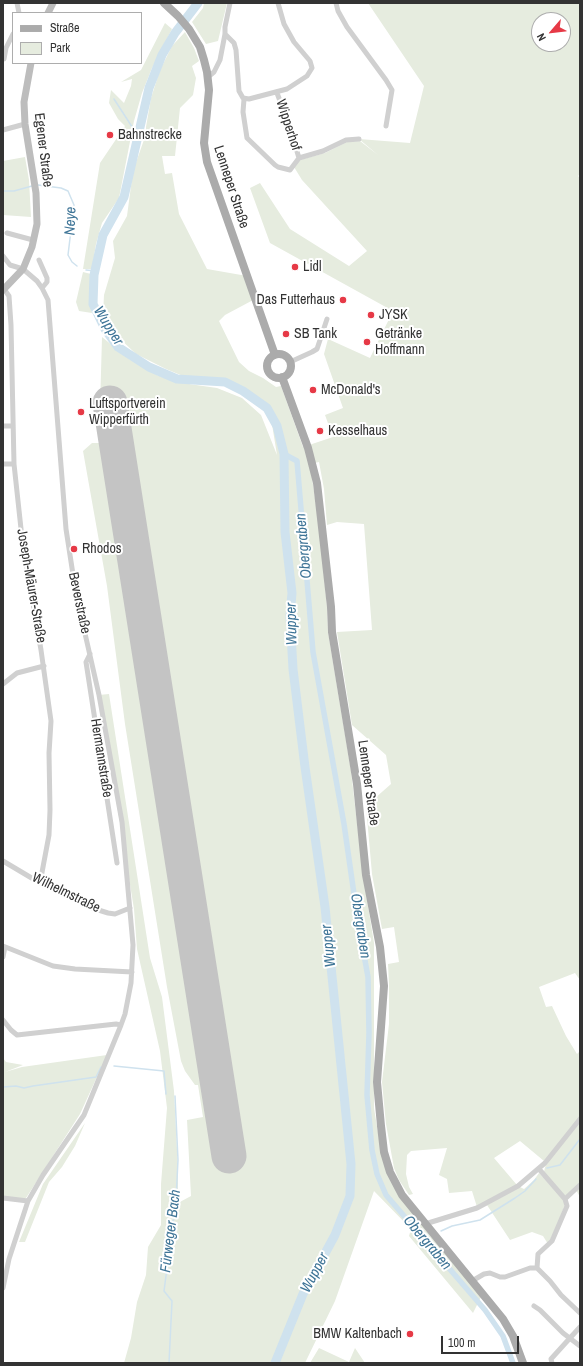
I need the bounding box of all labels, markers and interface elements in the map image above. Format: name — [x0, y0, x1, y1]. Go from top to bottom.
legend — [12, 12, 142, 64]
north arrow — [531, 12, 571, 52]
text: Straße — [50, 20, 80, 36]
text: N — [534, 31, 549, 43]
text: Park — [50, 40, 70, 56]
street label: Wipperhof — [272, 97, 304, 153]
street label: Egener Straße — [30, 112, 56, 188]
place label: Bahnstrecke — [118, 127, 182, 143]
marker: Bahnstrecke — [105, 130, 115, 140]
street label: Lenneper Straße — [210, 143, 252, 231]
water label: Neye — [62, 206, 80, 236]
place label: Lidl — [303, 259, 322, 275]
marker: Lidl — [290, 262, 300, 272]
place label: Das Futterhaus — [257, 292, 335, 308]
marker: Das Futterhaus — [338, 295, 348, 305]
water label: Wupper — [89, 303, 127, 349]
place label: JYSK — [379, 307, 408, 323]
marker: JYSK — [366, 310, 376, 320]
place label: SB Tank — [294, 326, 337, 342]
place label: Getränke Hoffmann — [375, 326, 425, 358]
marker: SB Tank — [281, 329, 291, 339]
marker: Getränke Hoffmann — [362, 337, 372, 347]
place label: McDonald's — [321, 382, 381, 398]
marker: McDonald's — [308, 385, 318, 395]
place label: Luftsportverein Wipperfürth — [89, 396, 166, 428]
marker: Luftsportverein Wipperfürth — [76, 407, 86, 417]
place label: Kesselhaus — [328, 423, 387, 439]
marker: Kesselhaus — [315, 426, 325, 436]
water label: Obergraben — [292, 513, 316, 579]
street label: Joseph-Mäurer-Straße — [13, 528, 49, 644]
place label: Rhodos — [82, 541, 122, 557]
marker: Rhodos — [69, 544, 79, 554]
street label: Beverstraße — [64, 571, 94, 635]
water label: Wupper — [283, 602, 301, 646]
street label: Hermannstraße — [86, 717, 116, 799]
street label: Lenneper Straße — [354, 739, 382, 827]
street label: Wilhelmstraße — [29, 869, 103, 917]
water label: Obergraben — [346, 892, 374, 960]
water label: Wupper — [318, 924, 340, 968]
water label: Fürweger Bach — [157, 1189, 185, 1273]
water label: Obergraben — [399, 1212, 455, 1274]
water label: Wupper — [297, 1250, 333, 1296]
place label: BMW Kaltenbach — [313, 1326, 402, 1342]
scale bar — [443, 1328, 521, 1354]
marker: BMW Kaltenbach — [405, 1329, 415, 1339]
text: 100 m — [448, 1335, 475, 1351]

